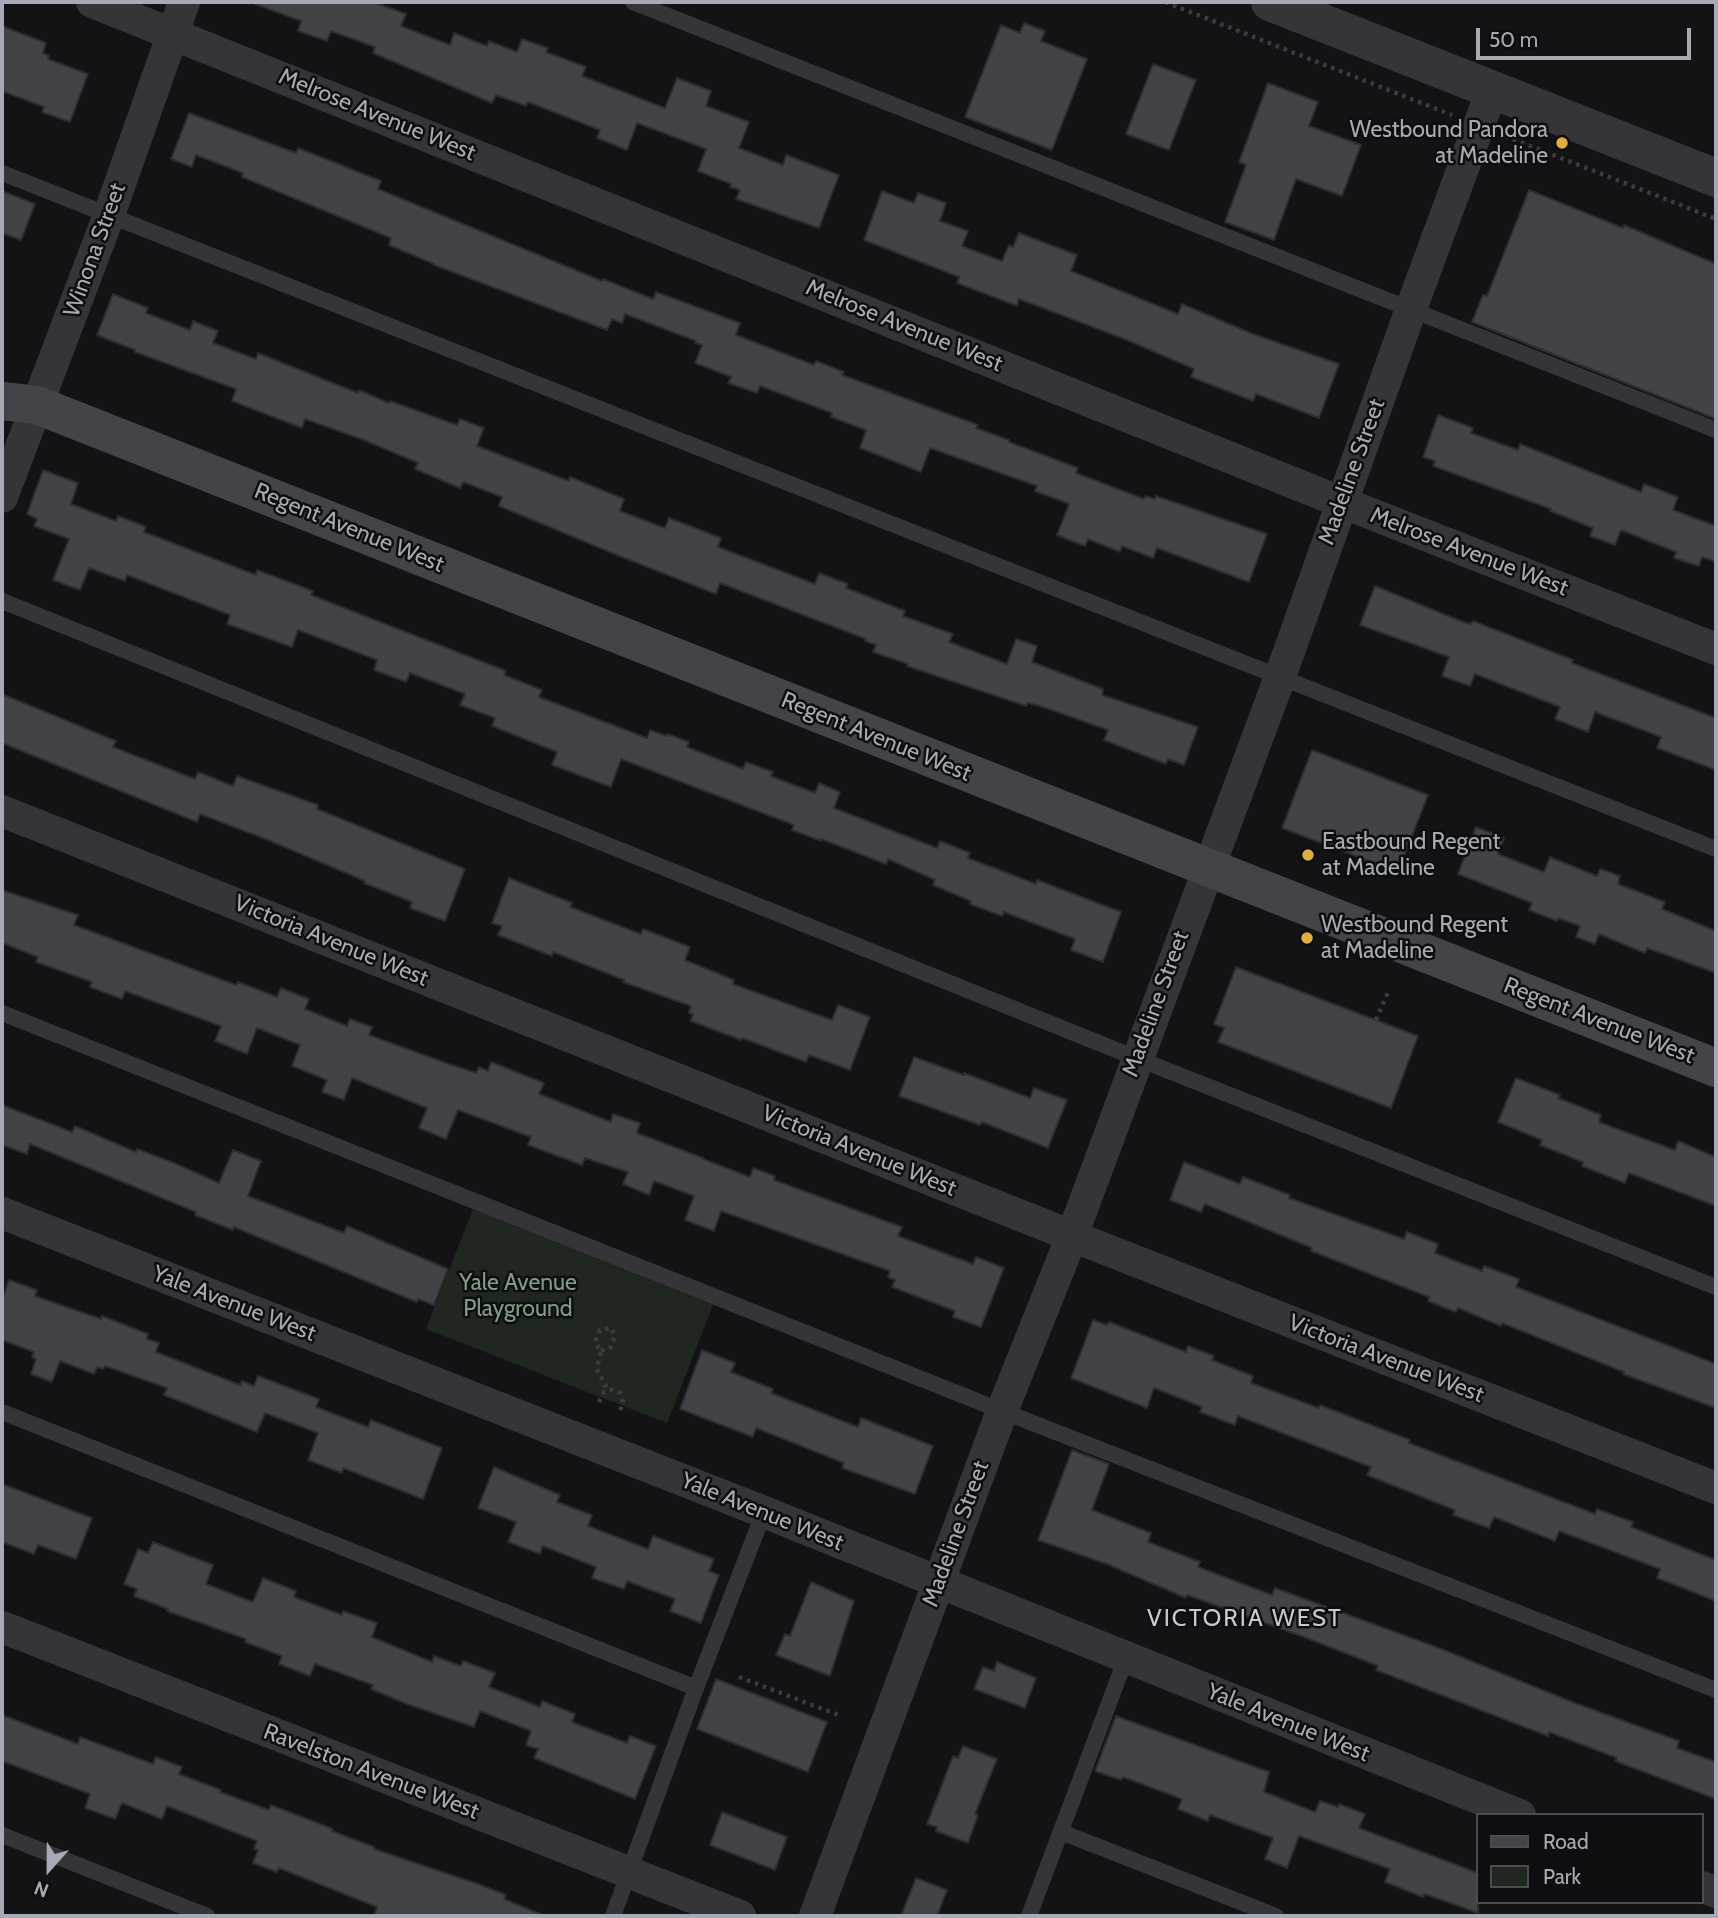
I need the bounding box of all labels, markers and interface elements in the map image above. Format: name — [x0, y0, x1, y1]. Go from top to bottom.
scale bar — [1480, 14, 1695, 58]
text: 50 m — [1489, 27, 1538, 52]
street label: Melrose Avenue West — [275, 63, 479, 167]
place label: Westbound Pandora at Madeline — [1350, 116, 1548, 170]
marker: Westbound Pandora at Madeline — [1554, 135, 1570, 151]
street label: Winona Street — [58, 179, 132, 321]
street label: Melrose Avenue West — [802, 274, 1006, 378]
street label: Madeline Street — [1313, 395, 1391, 549]
street label: Regent Avenue West — [250, 477, 448, 579]
street label: Melrose Avenue West — [1366, 502, 1572, 602]
street label: Regent Avenue West — [777, 686, 975, 788]
place label: Eastbound Regent at Madeline — [1322, 828, 1500, 882]
marker: Eastbound Regent at Madeline — [1300, 847, 1316, 863]
street label: Victoria Avenue West — [230, 889, 432, 993]
place label: Westbound Regent at Madeline — [1321, 911, 1508, 965]
street label: Madeline Street — [1117, 927, 1195, 1081]
marker: Westbound Regent at Madeline — [1299, 930, 1315, 946]
street label: Regent Avenue West — [1500, 972, 1698, 1070]
street label: Victoria Avenue West — [758, 1099, 960, 1203]
street label: Yale Avenue West — [148, 1260, 320, 1348]
park label: Yale Avenue Playground — [459, 1269, 577, 1323]
street label: Victoria Avenue West — [1284, 1309, 1488, 1409]
street label: Madeline Street — [917, 1457, 995, 1611]
street label: Yale Avenue West — [677, 1467, 847, 1557]
district label: VICTORIA WEST — [1149, 1605, 1341, 1633]
street label: Yale Avenue West — [1203, 1678, 1373, 1768]
street label: Ravelston Avenue West — [259, 1718, 483, 1826]
legend — [1476, 1813, 1704, 1904]
text: Road — [1543, 1829, 1589, 1854]
north arrow — [14, 1834, 84, 1904]
text: Park — [1543, 1864, 1581, 1889]
text: N — [31, 1876, 52, 1902]

